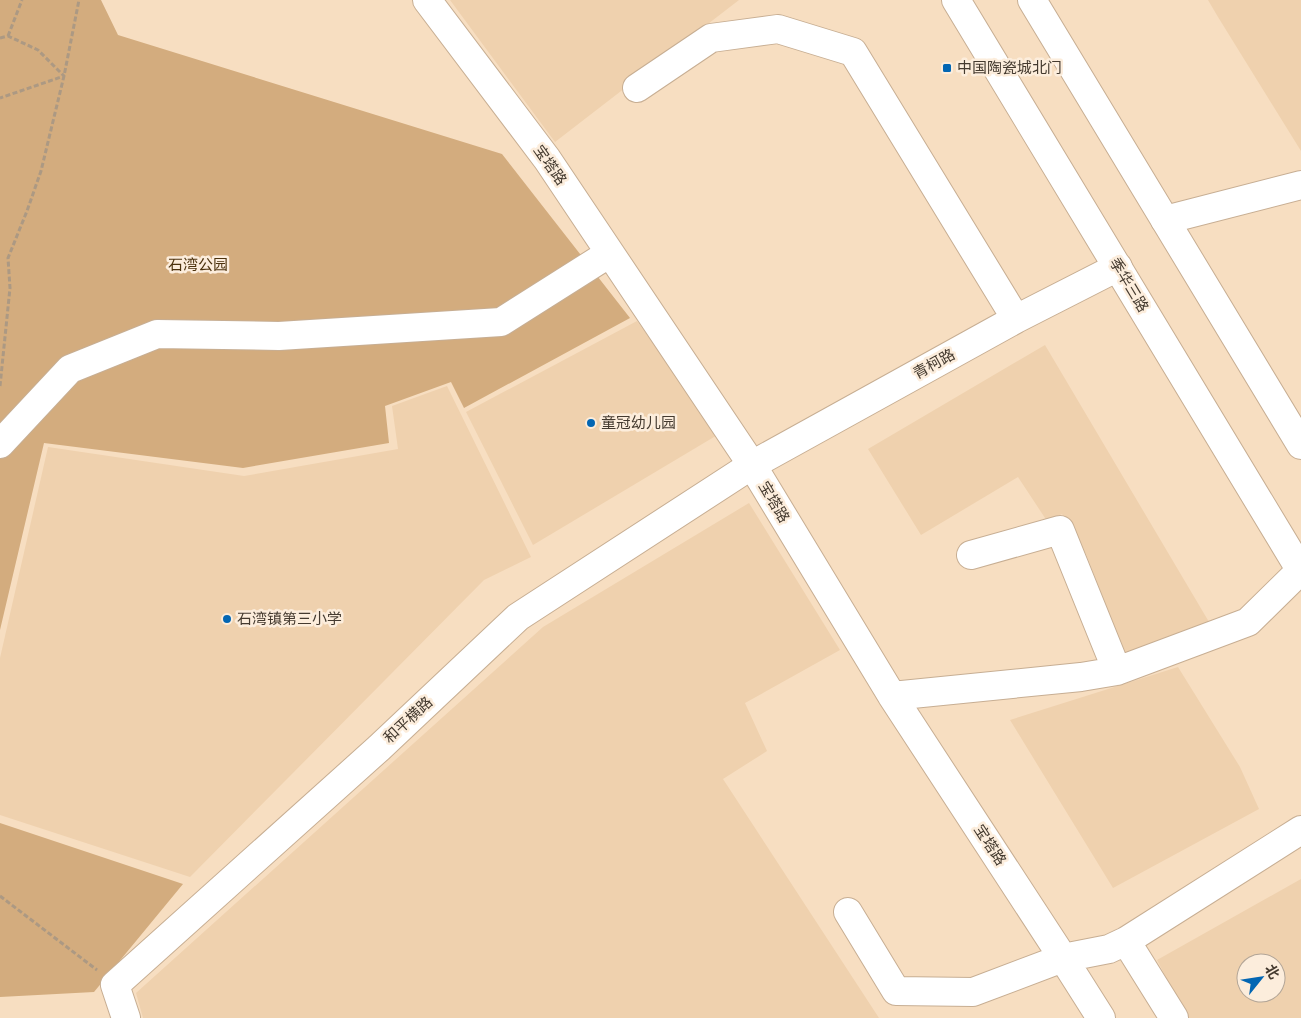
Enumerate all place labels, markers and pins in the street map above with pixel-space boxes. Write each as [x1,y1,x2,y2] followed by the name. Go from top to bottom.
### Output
[957,59,1062,76] place label: 中国陶瓷城北门
[941,62,953,74] marker: 中国陶瓷城北门
[601,414,676,431] place label: 童冠幼儿园
[585,417,597,429] marker: 童冠幼儿园
[237,610,342,627] place label: 石湾镇第三小学
[221,613,233,625] marker: 石湾镇第三小学

